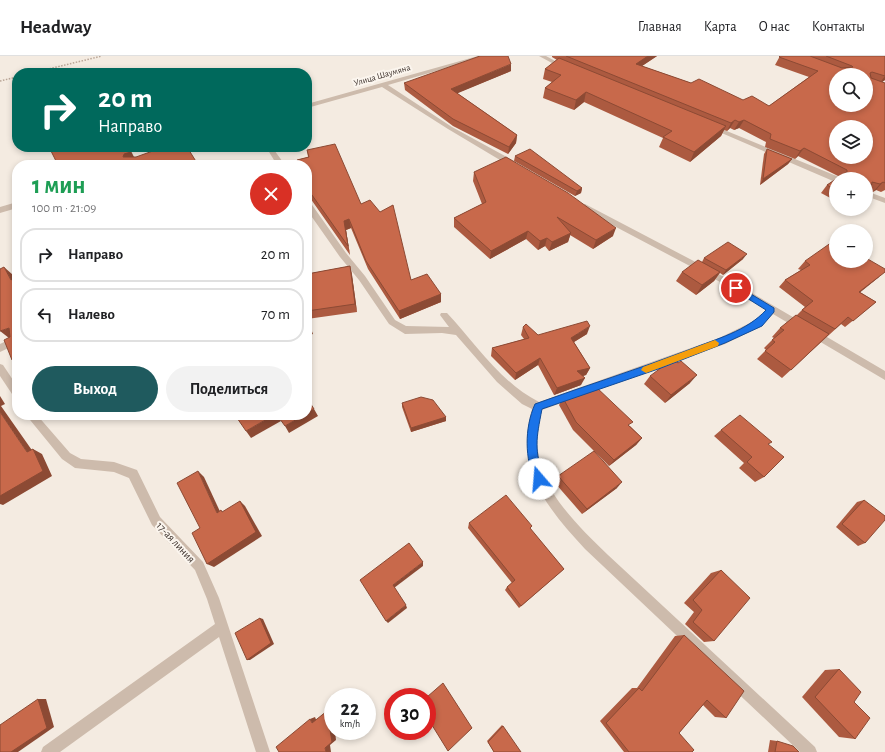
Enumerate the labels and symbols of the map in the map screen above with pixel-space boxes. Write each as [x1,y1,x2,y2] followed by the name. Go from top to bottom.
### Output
[353,63,411,88] street label: Улица Шаумяна
[719,271,753,305] pin
[518,458,560,500] position arrow
[154,520,197,565] street label: 17-ая линия
[384,688,436,740] speed limit sign: 30

